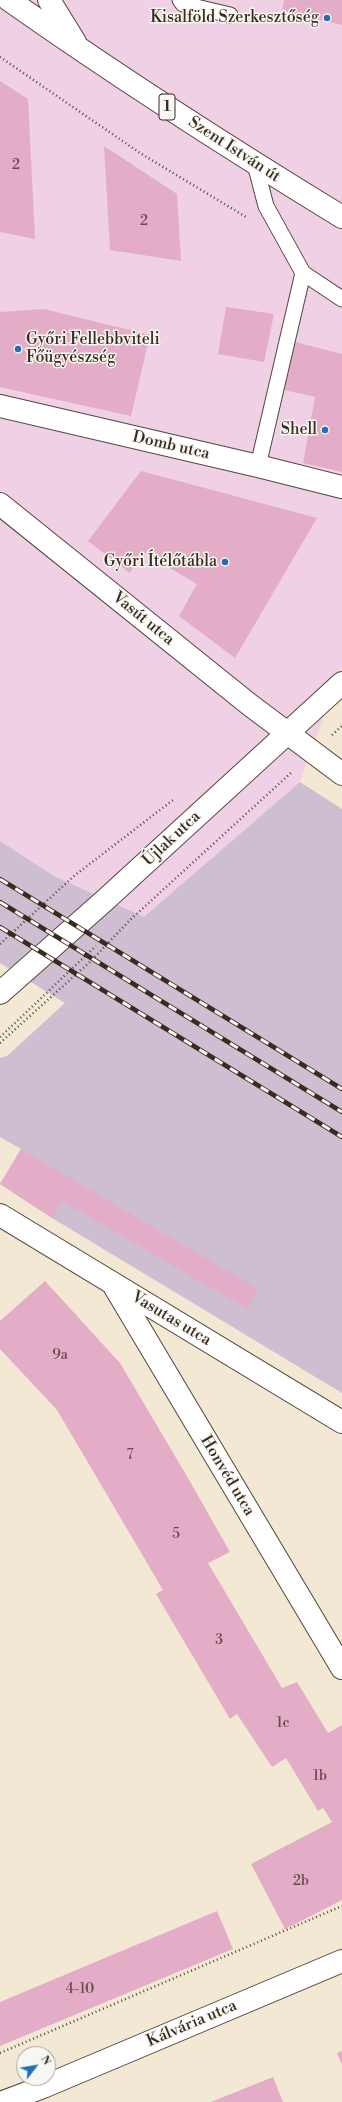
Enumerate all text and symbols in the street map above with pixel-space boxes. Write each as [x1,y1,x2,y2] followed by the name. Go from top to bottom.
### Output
[150,8,319,28] place label: Kisalföld Szerkesztőség
[322,13,332,23] marker: Kisalföld Szerkesztőség
[159,94,175,120] road number: 1
[184,113,284,187] street label: Szent István út
[12,158,20,174] house number: 2
[140,214,148,230] house number: 2
[26,330,160,368] place label: Győri Fellebbviteli Főügyészség
[13,344,23,354] marker: Győri Fellebbviteli Főügyészség
[281,420,317,440] place label: Shell
[320,425,330,435] marker: Shell
[131,428,211,464] street label: Domb utca
[104,552,217,572] place label: Győri Ítélőtábla
[220,557,230,567] marker: Győri Ítélőtábla
[108,588,178,650] street label: Vasút utca
[139,807,205,871] street label: Újlak utca
[128,1288,214,1350] street label: Vasutas utca
[52,1348,68,1364] house number: 9a
[196,1432,258,1520] street label: Honvéd utca
[126,1448,134,1464] house number: 7
[172,1527,180,1543] house number: 5
[215,1633,223,1649] house number: 3
[276,1716,290,1732] house number: 1c
[313,1769,327,1785] house number: 1b
[293,1874,309,1890] house number: 2b
[66,1982,94,1998] house number: 4-10
[144,1996,240,2052] street label: Kálvária utca
[16,2046,56,2086] north arrow
[37,2053,54,2068] text: N

